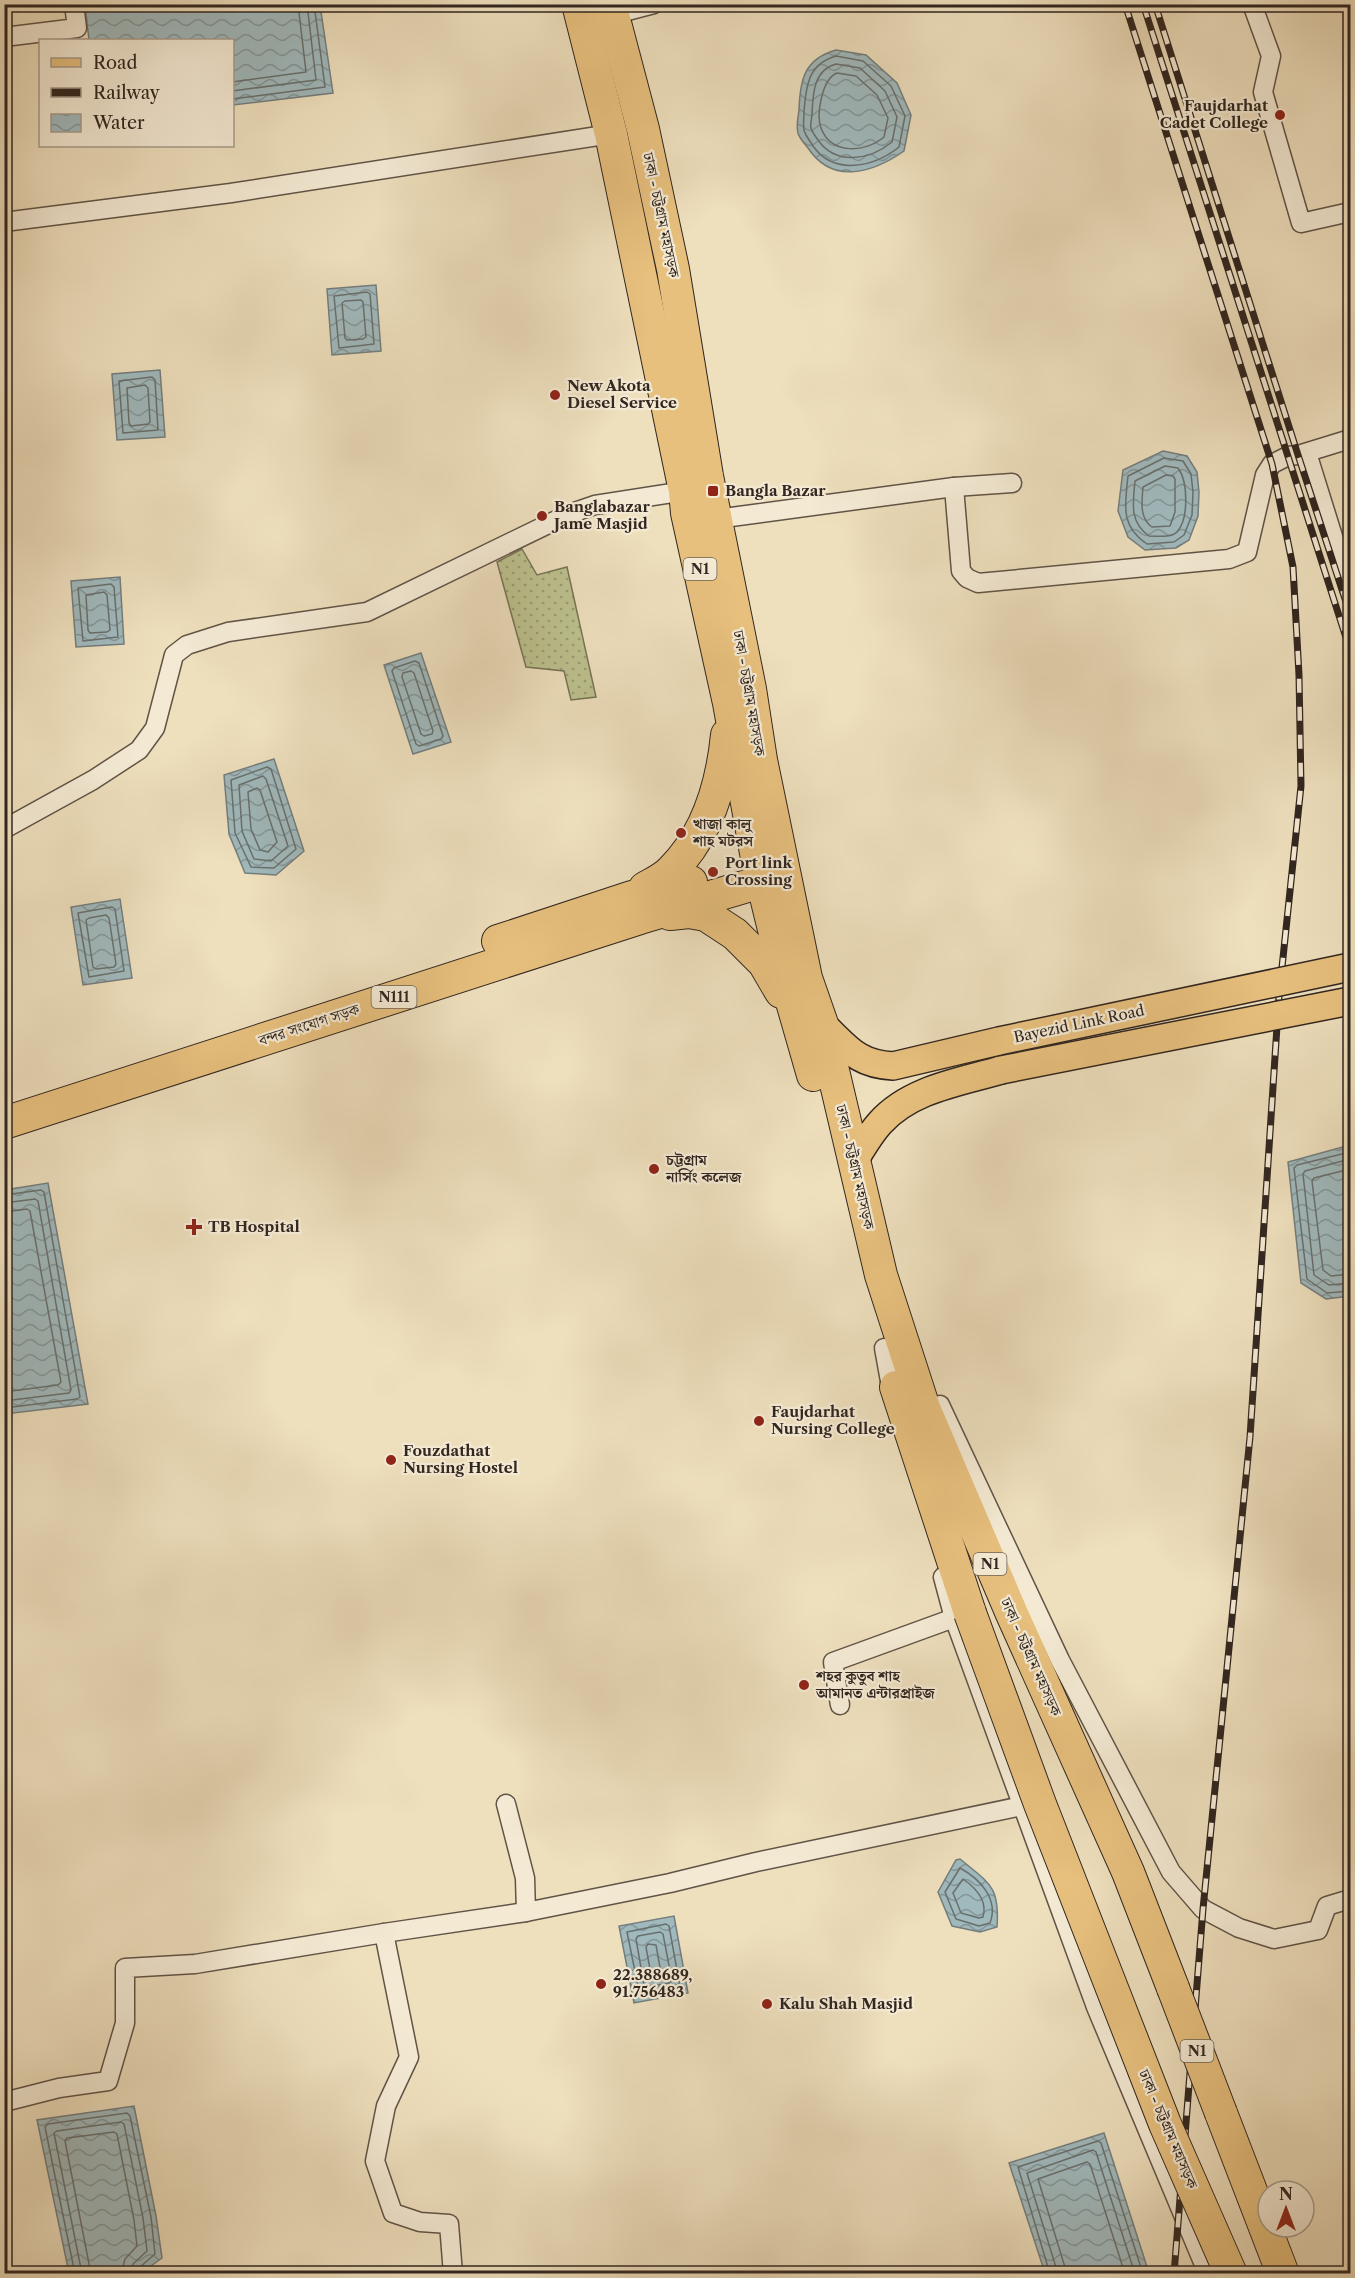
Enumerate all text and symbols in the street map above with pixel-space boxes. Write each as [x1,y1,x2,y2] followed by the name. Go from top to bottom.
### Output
[39,39,234,147] legend
[93,52,138,74] text: Road
[93,82,161,104] text: Railway
[1160,96,1268,132] place label: Faujdarhat Cadet College
[1273,108,1287,122] marker: Faujdarhat Cadet College
[92,112,145,134] text: Water
[639,150,684,280] street label: ঢাকা - চট্টগ্রাম মহাসড়ক
[567,376,677,412] place label: New Akota Diesel Service
[548,388,562,402] marker: New Akota Diesel Service
[725,481,826,500] place label: Bangla Bazar
[706,484,720,498] marker: Bangla Bazar
[551,497,650,533] place label: Banglabazar Jame Masjid
[535,509,549,523] marker: Banglabazar Jame Masjid
[684,558,716,580] road number: N1
[729,628,770,758] street label: ঢাকা - চট্টগ্রাম মহাসড়ক
[692,814,754,850] place label: খাজা কালু শাহ মটরস
[674,826,688,840] marker: খাজা কালু শাহ মটরস
[725,853,794,889] place label: Port link Crossing
[706,865,720,879] marker: Port link Crossing
[372,986,416,1008] road number: N111
[255,999,362,1050] street label: বন্দর সংযোগ সড়ক
[1012,1000,1146,1047] street label: Bayezid Link Road
[832,1102,879,1232] street label: ঢাকা - চট্টগ্রাম মহাসড়ক
[665,1150,742,1186] place label: চট্টগ্রাম নার্সিং কলেজ
[647,1162,661,1176] marker: চট্টগ্রাম নার্সিং কলেজ
[208,1217,300,1236] place label: TB Hospital
[185,1218,203,1236] marker: TB Hospital
[771,1402,895,1438] place label: Faujdarhat Nursing College
[752,1414,766,1428] marker: Faujdarhat Nursing College
[403,1441,518,1477] place label: Fouzdathat Nursing Hostel
[384,1453,398,1467] marker: Fouzdathat Nursing Hostel
[974,1553,1006,1575] road number: N1
[996,1594,1066,1719] street label: ঢাকা - চট্টগ্রাম মহাসড়ক
[815,1666,935,1702] place label: শহর কুতুব শাহ আমানত এন্টারপ্রাইজ
[797,1678,811,1692] marker: শহর কুতুব শাহ আমানত এন্টারপ্রাইজ
[613,1965,692,2001] place label: 22.388689, 91.756483
[594,1977,608,1991] marker: 22.388689, 91.756483
[779,1994,913,2013] place label: Kalu Shah Masjid
[760,1997,774,2011] marker: Kalu Shah Masjid
[1180,2040,1214,2062] road number: N1
[1134,2066,1202,2192] street label: ঢাকা - চট্টগ্রাম মহাসড়ক
[1256,2179,1316,2239] north arrow
[1279,2184,1293,2204] text: N

